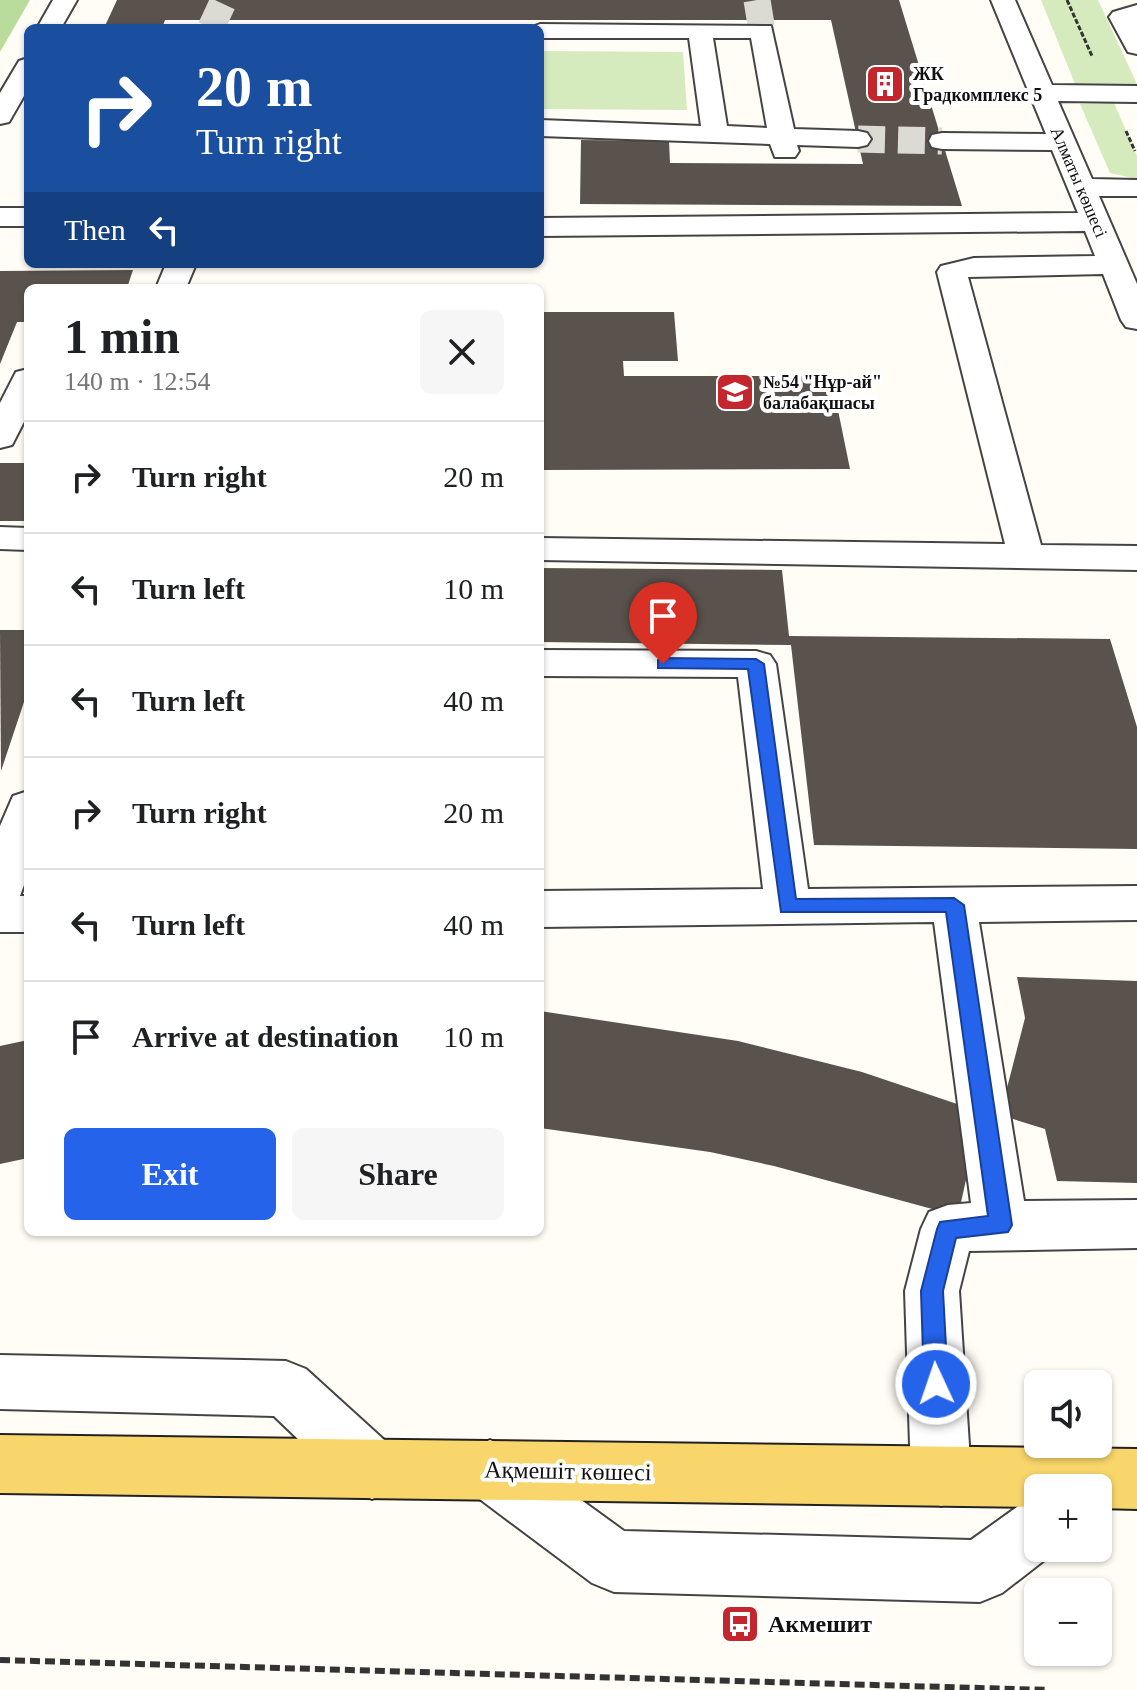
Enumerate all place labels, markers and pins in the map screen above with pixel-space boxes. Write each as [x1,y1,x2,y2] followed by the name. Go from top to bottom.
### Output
[864,63,906,105] building icon: ЖК Градкомплекс 5
[913,64,1042,105] place label: ЖК Градкомплекс 5
[714,371,756,413] school or university icon: №54 "Нұр-ай" балабақшасы
[763,372,882,413] place label: №54 "Нұр-ай" балабақшасы
[629,582,697,664] pin
[719,1603,761,1645] bus stop icon: Акмешит
[768,1611,872,1637] place label: Акмешит

